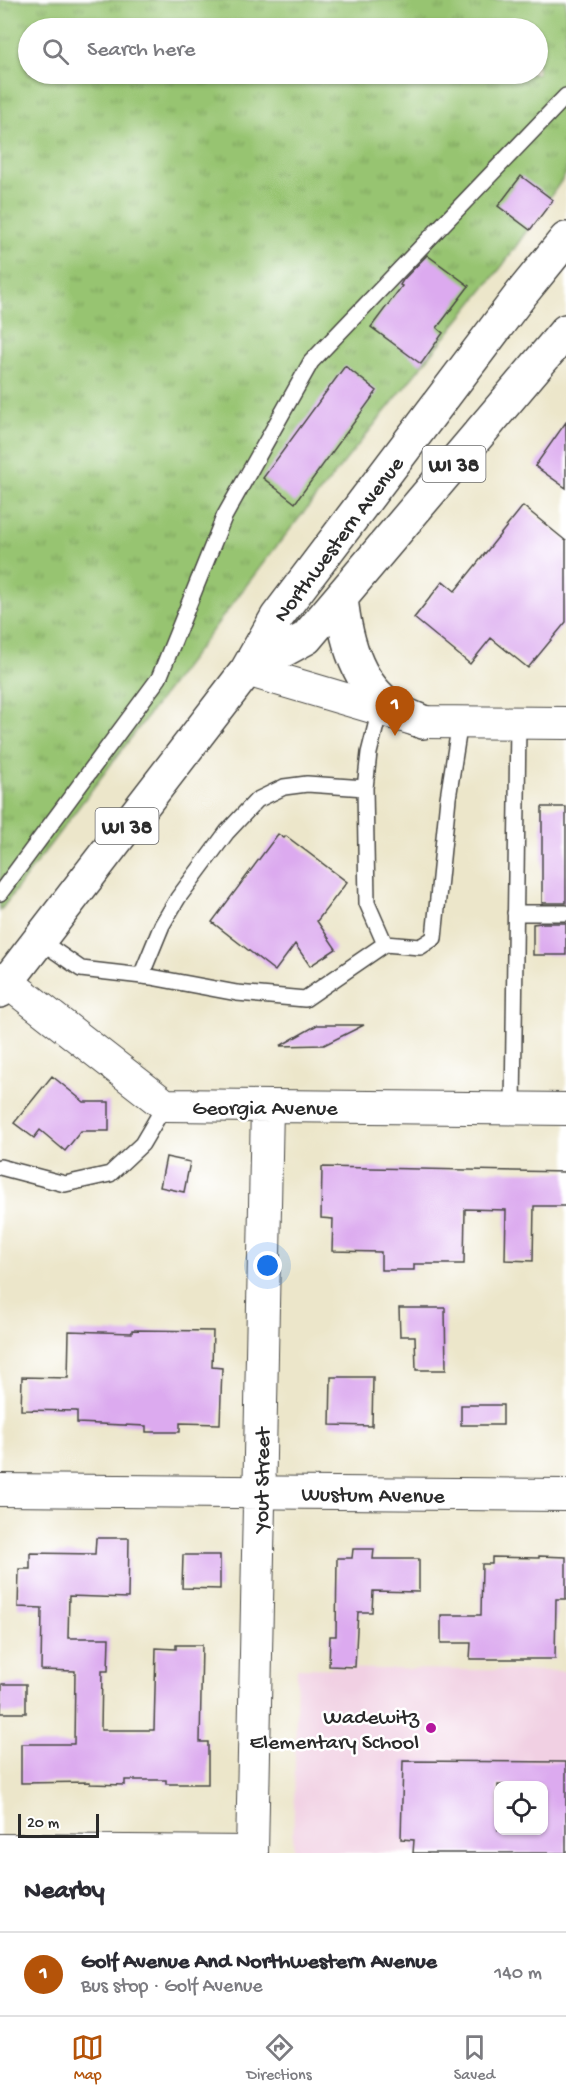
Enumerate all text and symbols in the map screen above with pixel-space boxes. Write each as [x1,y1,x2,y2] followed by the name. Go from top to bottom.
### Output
[18,18,548,84] search box
[39,35,72,68] icon: search
[87,38,195,64] text: Search here
[422,446,486,482] road number: WI 38
[269,452,411,628] street label: Northwestern Avenue
[376,686,414,736] pin: 1
[96,808,158,844] road number: WI 38
[192,1097,338,1123] street label: Georgia Avenue
[253,1251,282,1280] your location
[250,1425,278,1535] street label: Yout Street
[301,1483,445,1511] street label: Wustum Avenue
[249,1706,420,1757] place label: Wadewitz Elementary School
[424,1721,438,1735] marker: Wadewitz Elementary School
[494,1781,548,1835] map controls
[494,1781,548,1835] button: locate
[18,1811,99,1838] scale bar
[27,1815,59,1834] text: 20 m
[24,1877,105,1908] text: Nearby
[81,1950,437,1976] text: Golf Avenue And Northwestern Avenue
[39,1963,48,1986] text: 1
[494,1963,542,1986] text: 140 m
[81,1976,263,1999] text: Bus stop · Golf Avenue
[71,2031,104,2086] tab: Map
[246,2031,312,2086] tab: Directions
[454,2031,495,2086] tab: Saved

